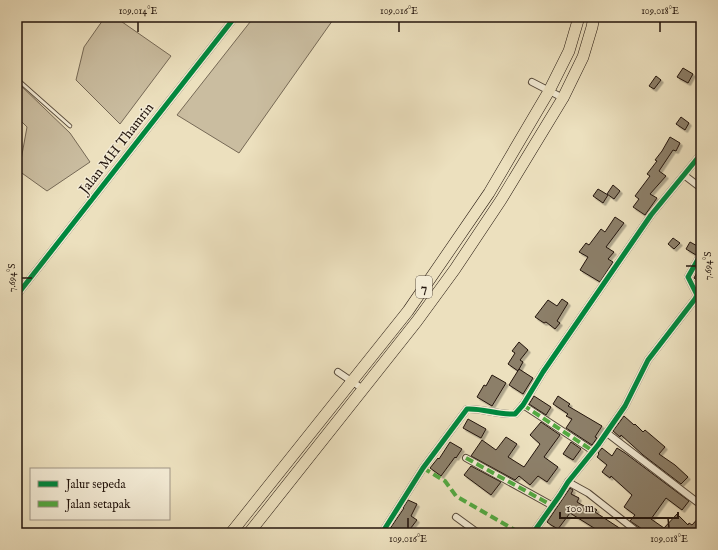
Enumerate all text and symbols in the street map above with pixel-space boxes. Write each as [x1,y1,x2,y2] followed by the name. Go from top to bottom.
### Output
[119,5,157,18] text: 109.014°E
[380,5,418,18] text: 109.016°E
[641,5,679,18] text: 109.018°E
[74,99,158,199] street label: Jalan MH Thamrin
[702,252,715,280] text: 7.694°S
[6,264,19,292] text: 7.694°S
[416,276,432,298] road number: 7
[30,468,170,520] legend
[64,477,126,493] text: Jalur sepeda
[560,494,678,520] scale bar
[64,497,131,513] text: Jalan setapak
[566,501,594,516] text: 100 m
[389,533,427,546] text: 109.016°E
[650,533,688,546] text: 109.018°E

